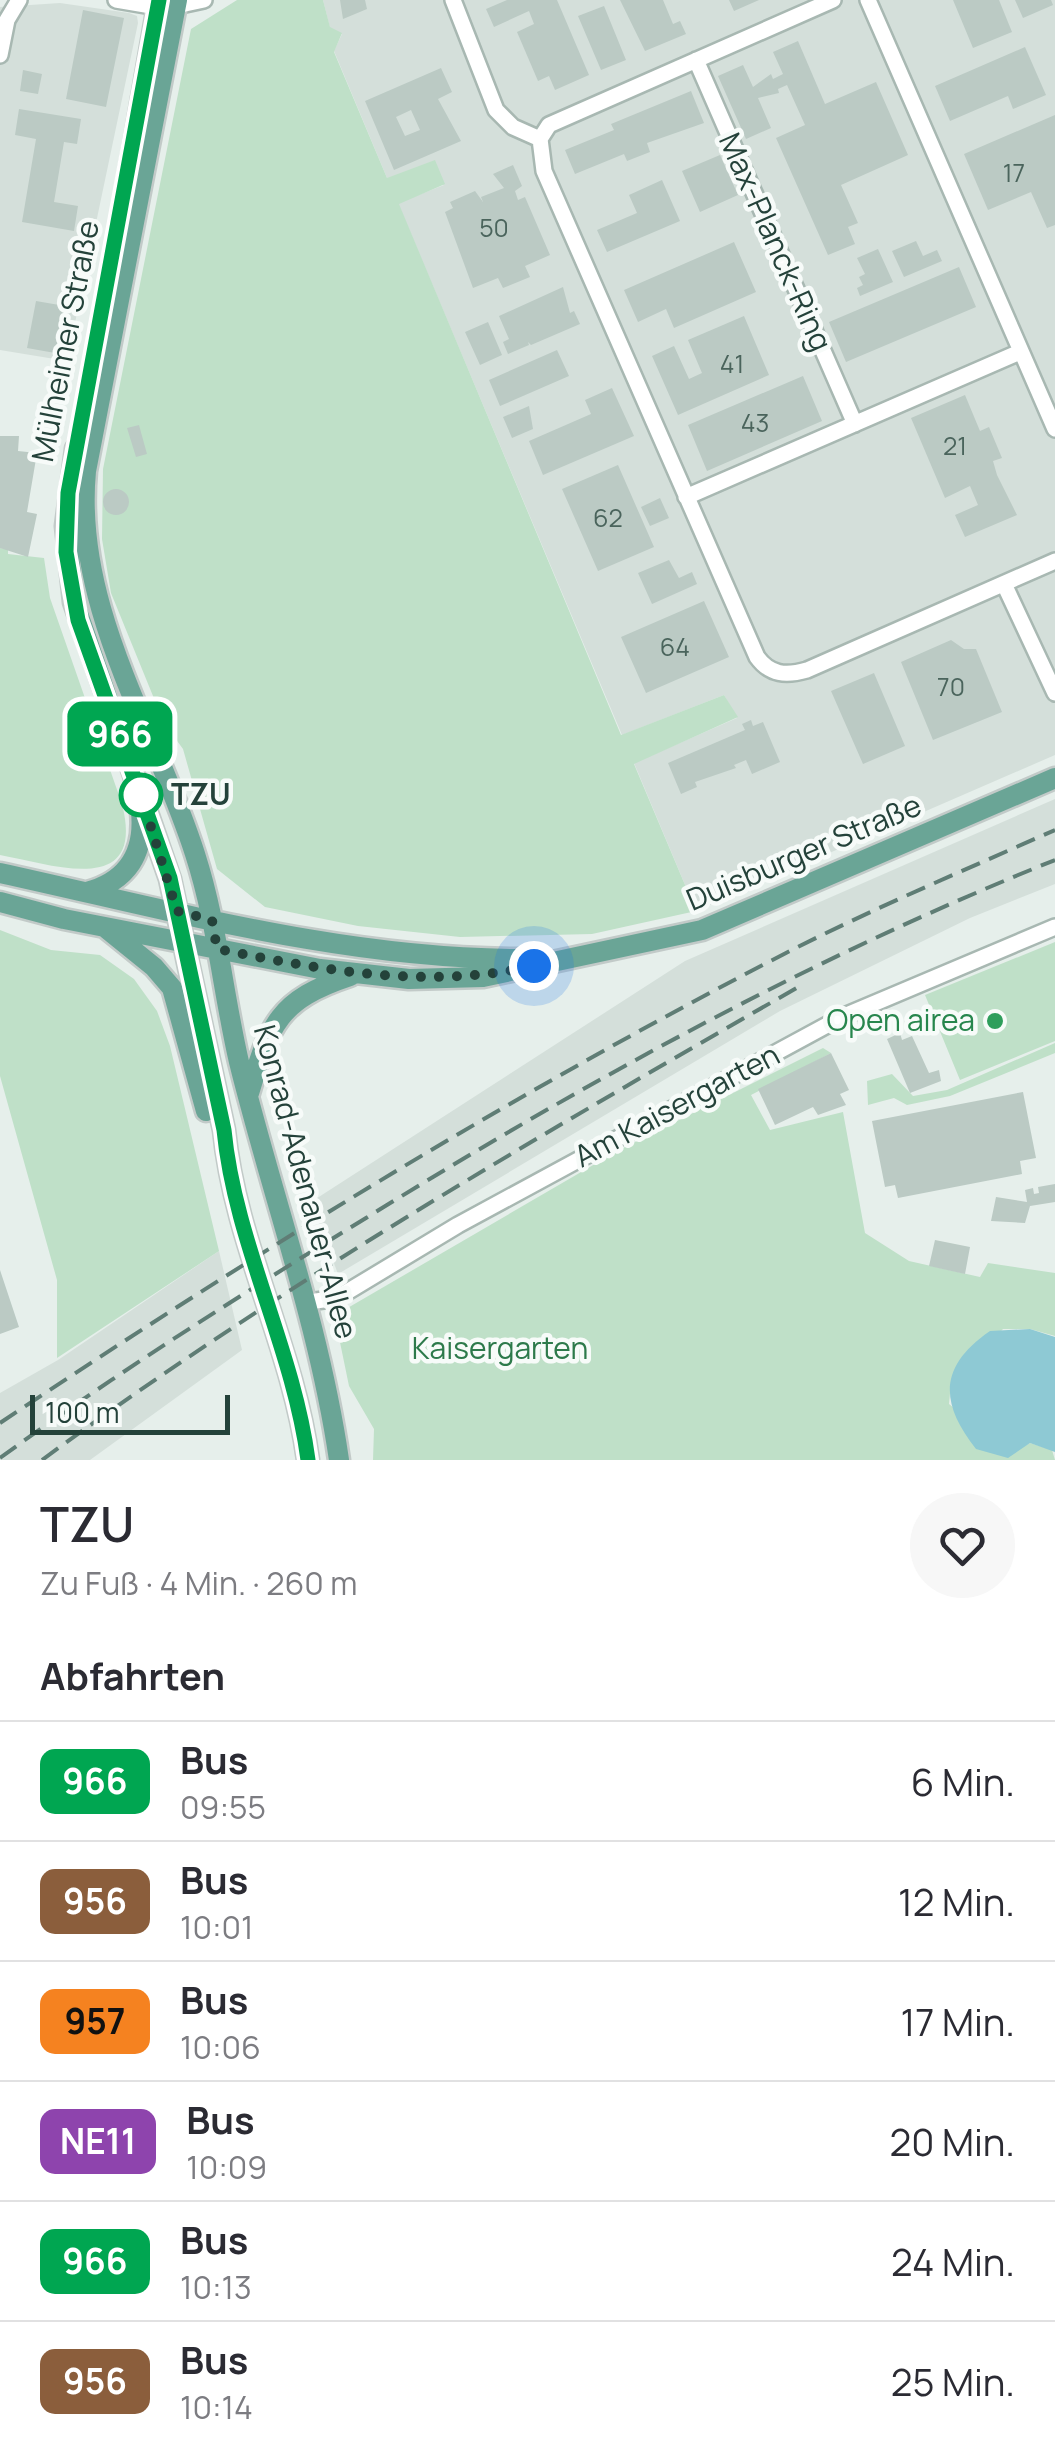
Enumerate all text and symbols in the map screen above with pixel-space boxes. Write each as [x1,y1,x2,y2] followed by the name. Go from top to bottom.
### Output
[710,126,843,357] street label: Max-Planck-Ring
[1003,155,1025,190] house number: 17
[479,210,509,245] house number: 50
[21,217,108,465] street label: Mülheimer Straße
[720,346,744,381] house number: 41
[741,405,769,440] house number: 43
[943,428,967,463] house number: 21
[593,500,623,535] house number: 62
[660,629,690,664] house number: 64
[937,669,965,704] house number: 70
[62,702,178,766] line badge: 966
[87,710,153,758] text: 966
[171,773,231,814] place label: TZU
[120,774,162,816] marker: TZU
[680,784,927,920] street label: Duisburger Straße
[509,941,559,991] your location
[827,999,975,1040] place label: Open airea
[984,1010,1006,1032] marker: Open airea
[245,1020,368,1343] street label: Konrad-Adenauer-Allee
[566,1033,786,1176] street label: Am Kaisergarten
[412,1327,588,1368] park label: Kaisergarten
[30,1390,230,1434] scale bar
[45,1393,119,1431] text: 100 m
[40,1491,134,1556] text: TZU
[910,1493,1015,1598] button: heart
[40,1561,357,1605] text: Zu Fuß · 4 Min. · 260 m
[40,1649,225,1701] text: Abfahrten
[180,1733,248,1785] text: Bus
[911,1755,1015,1807] text: 6 Min.
[62,1757,128,1805] text: 966
[180,1785,266,1829] text: 09:55
[180,1853,248,1905] text: Bus
[898,1875,1015,1927] text: 12 Min.
[63,1877,127,1925] text: 956
[180,1905,254,1949] text: 10:01
[180,1973,248,2025] text: Bus
[900,1995,1015,2047] text: 17 Min.
[65,1997,125,2045] text: 957
[180,2025,261,2069] text: 10:06
[186,2093,255,2145] text: Bus
[890,2115,1015,2167] text: 20 Min.
[60,2117,136,2165] text: NE11
[186,2145,267,2189] text: 10:09
[180,2213,248,2265] text: Bus
[891,2235,1015,2287] text: 24 Min.
[62,2237,128,2285] text: 966
[180,2265,252,2309] text: 10:13
[180,2333,248,2385] text: Bus
[891,2355,1015,2407] text: 25 Min.
[63,2357,127,2405] text: 956
[180,2385,253,2429] text: 10:14

